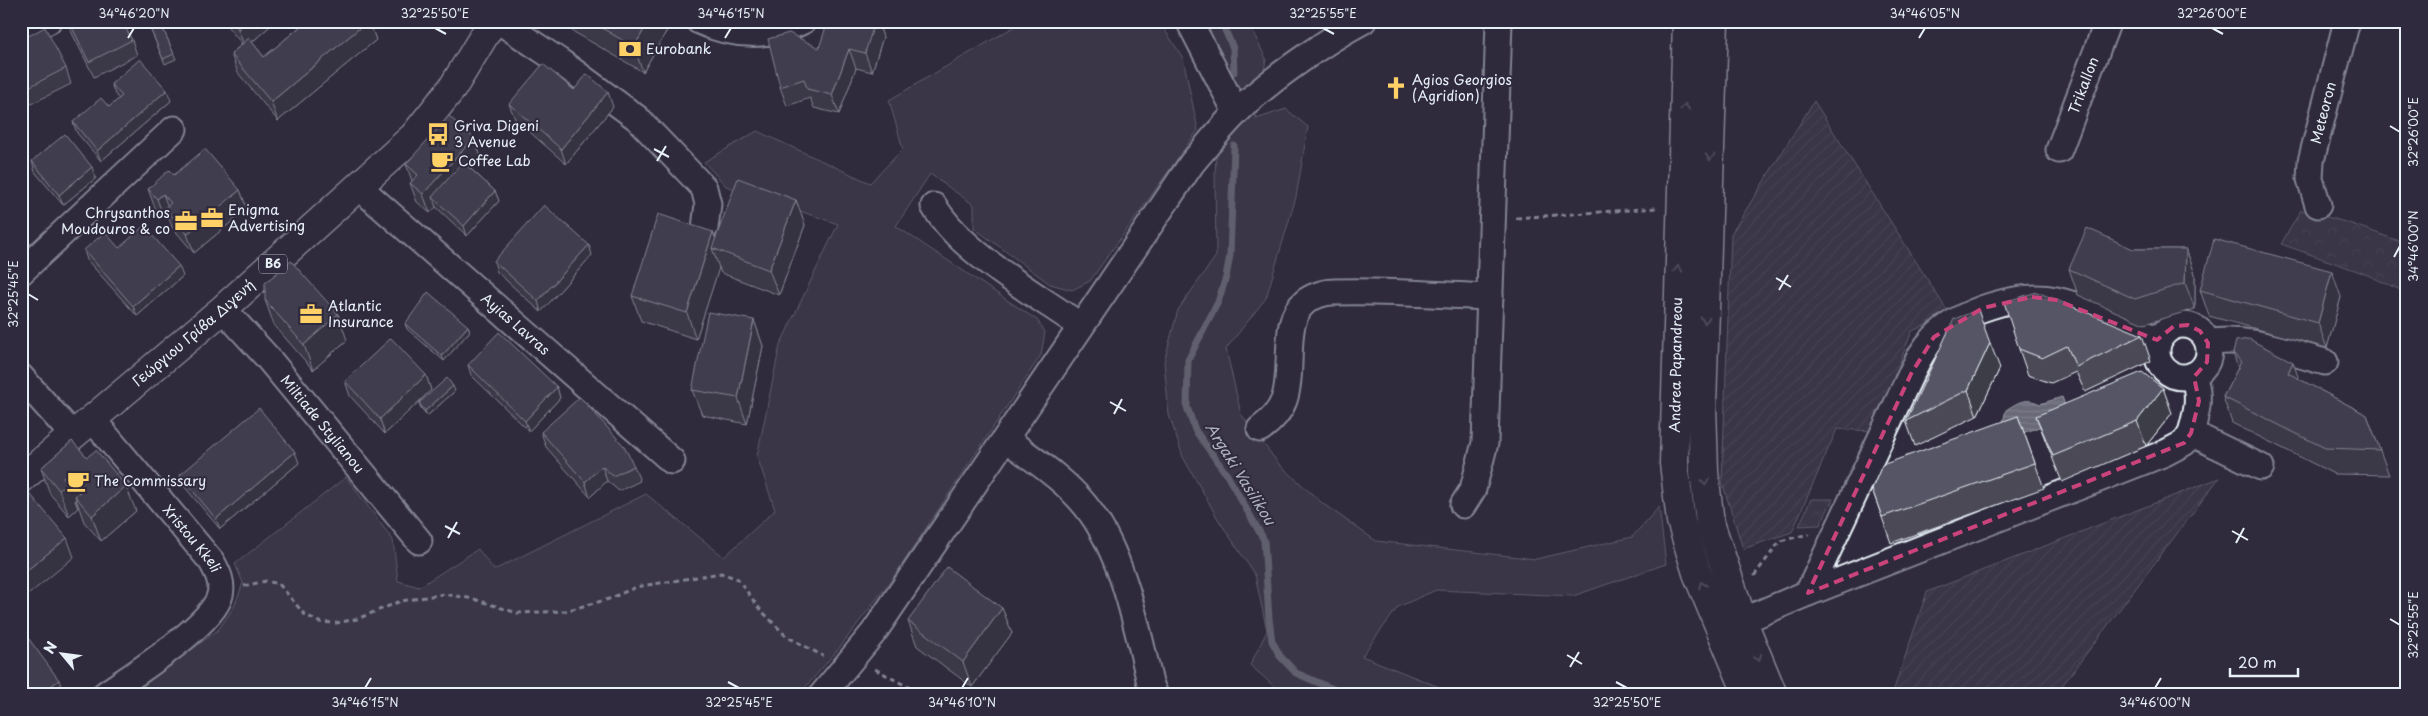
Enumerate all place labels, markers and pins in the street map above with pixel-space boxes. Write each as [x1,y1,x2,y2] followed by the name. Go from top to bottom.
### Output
[617,36,643,62] bank icon: Eurobank
[646,38,712,59] place label: Eurobank
[1412,69,1512,106] place label: Agios Georgios (Agridion)
[1383,75,1409,101] church icon: Agios Georgios (Agridion)
[454,115,539,152] place label: Griva Digeni 3 Avenue
[425,121,451,147] bus stop icon: Griva Digeni 3 Avenue
[429,148,455,174] cafe icon: Coffee Lab
[458,150,531,171] place label: Coffee Lab
[228,199,305,236] place label: Enigma Advertising
[61,202,170,239] place label: Chrysanthos Moudouros & co
[199,205,225,231] office icon: Enigma Advertising
[173,208,199,234] office icon: Chrysanthos Moudouros & co
[328,295,394,332] place label: Atlantic Insurance
[298,301,324,327] office icon: Atlantic Insurance
[65,468,91,494] cafe icon: The Commissary
[94,470,206,491] place label: The Commissary

